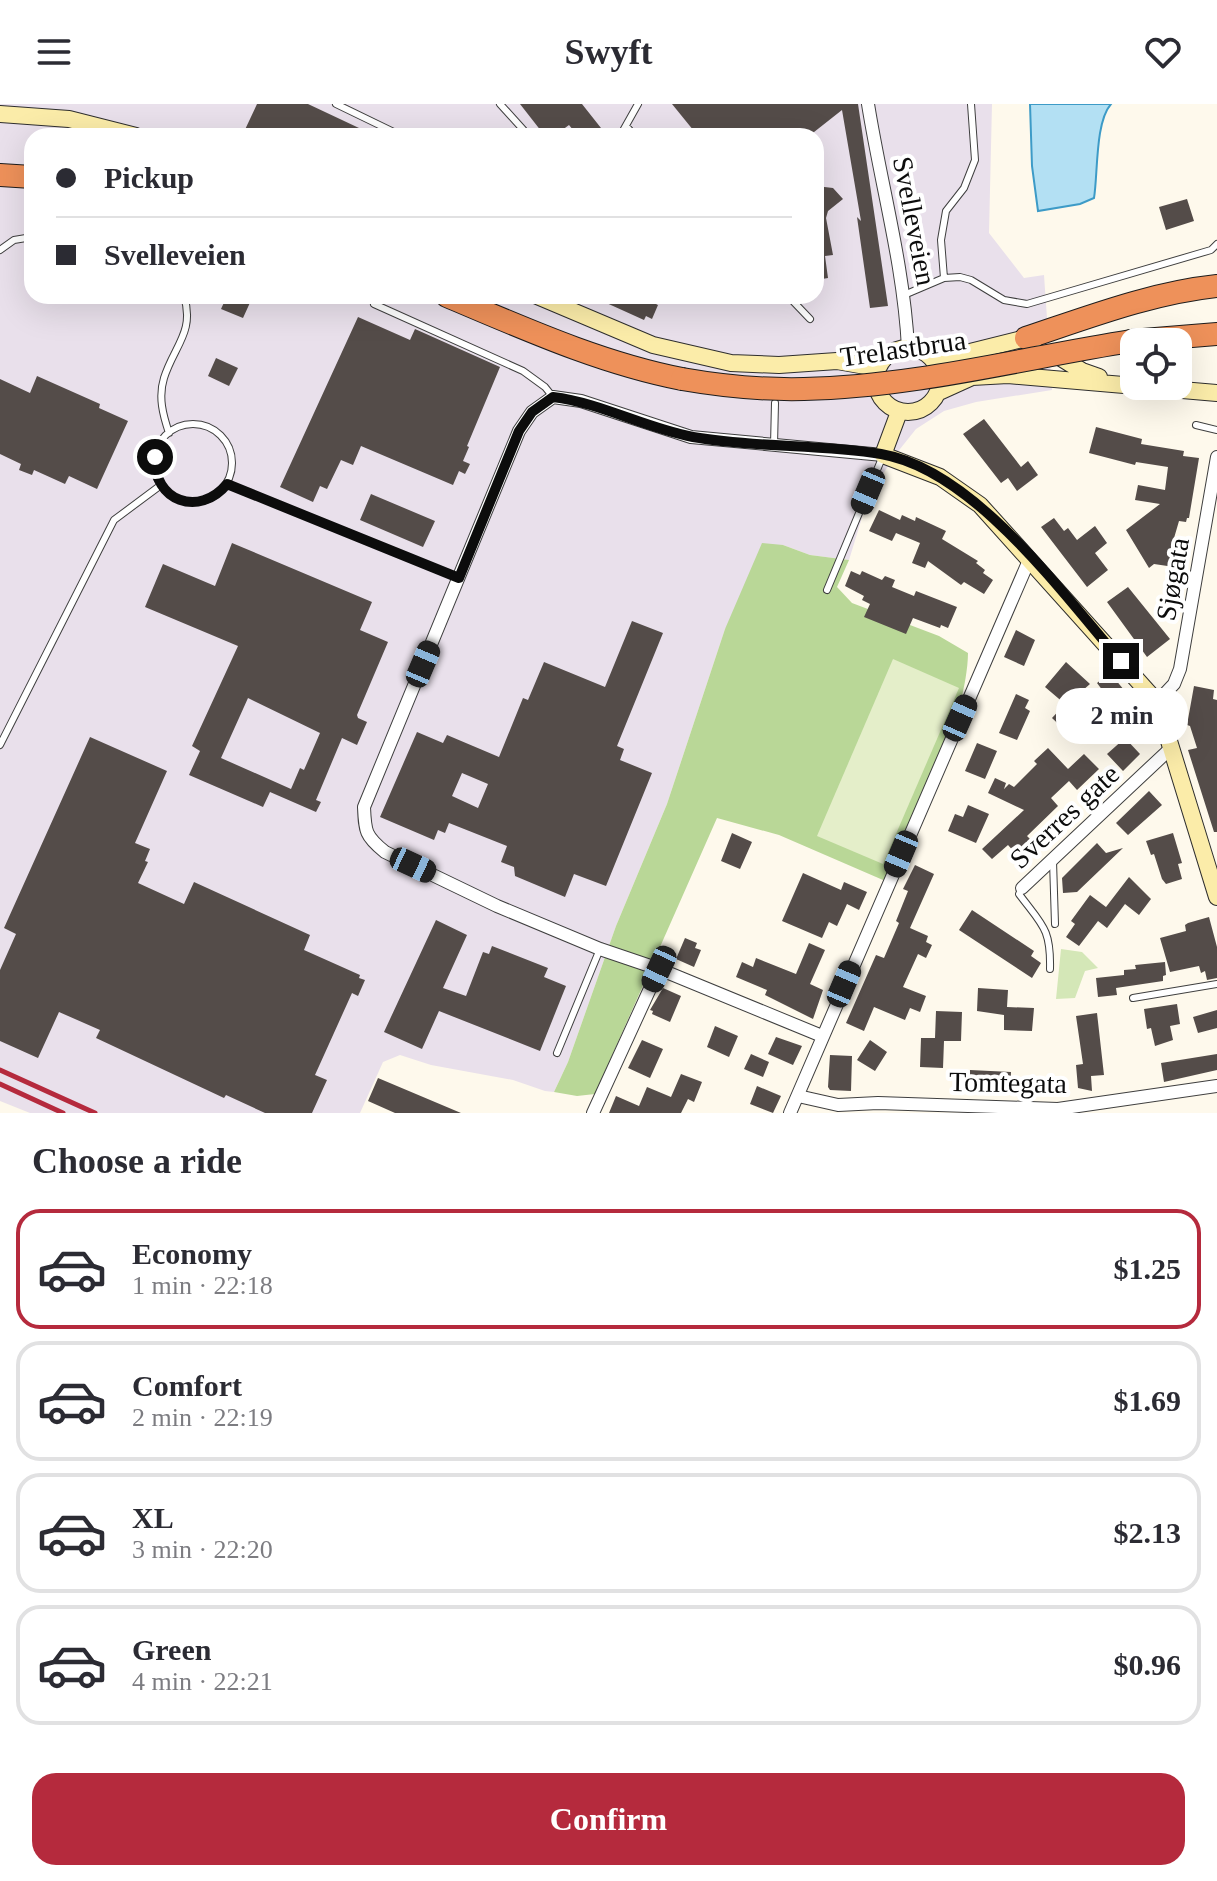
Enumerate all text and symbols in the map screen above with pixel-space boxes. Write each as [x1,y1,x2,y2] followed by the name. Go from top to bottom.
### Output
[32,30,76,74] icon: menu
[1141,30,1185,74] icon: heart
[565,32,653,72] text: Swyft
[887,154,942,288] street label: Svelleveien
[104,161,194,194] text: Pickup
[104,238,246,271] text: Svelleveien
[838,324,968,373] street label: Trelastbrua
[1120,328,1192,400] map controls
[1120,328,1192,400] button: locate
[137,439,173,475] route start
[848,464,888,518] car
[1150,534,1195,623] street label: Sjøgata
[403,637,443,691] car
[1103,643,1139,679] route end
[1055,689,1187,745] callout: 2 min
[939,691,981,745] car
[1091,701,1153,730] text: 2 min
[1003,758,1125,875] street label: Sverres gate
[881,827,921,881] car
[386,844,440,886] car
[638,942,680,996] car
[824,957,864,1011] car
[949,1066,1068,1099] street label: Tomtegata
[32,1141,242,1181] text: Choose a ride
[36,1233,108,1305] icon: car
[132,1237,252,1270] text: Economy
[1114,1252,1181,1285] text: $1.25
[132,1271,273,1300] text: 1 min · 22:18
[36,1365,108,1437] icon: car
[132,1369,242,1402] text: Comfort
[1114,1384,1181,1417] text: $1.69
[132,1403,273,1432] text: 2 min · 22:19
[36,1497,108,1569] icon: car
[132,1501,174,1534] text: XL
[1114,1516,1181,1549] text: $2.13
[132,1535,273,1564] text: 3 min · 22:20
[36,1629,108,1701] icon: car
[132,1633,211,1666] text: Green
[1114,1648,1181,1681] text: $0.96
[132,1667,273,1696] text: 4 min · 22:21
[32,1773,1185,1865] button: Confirm

